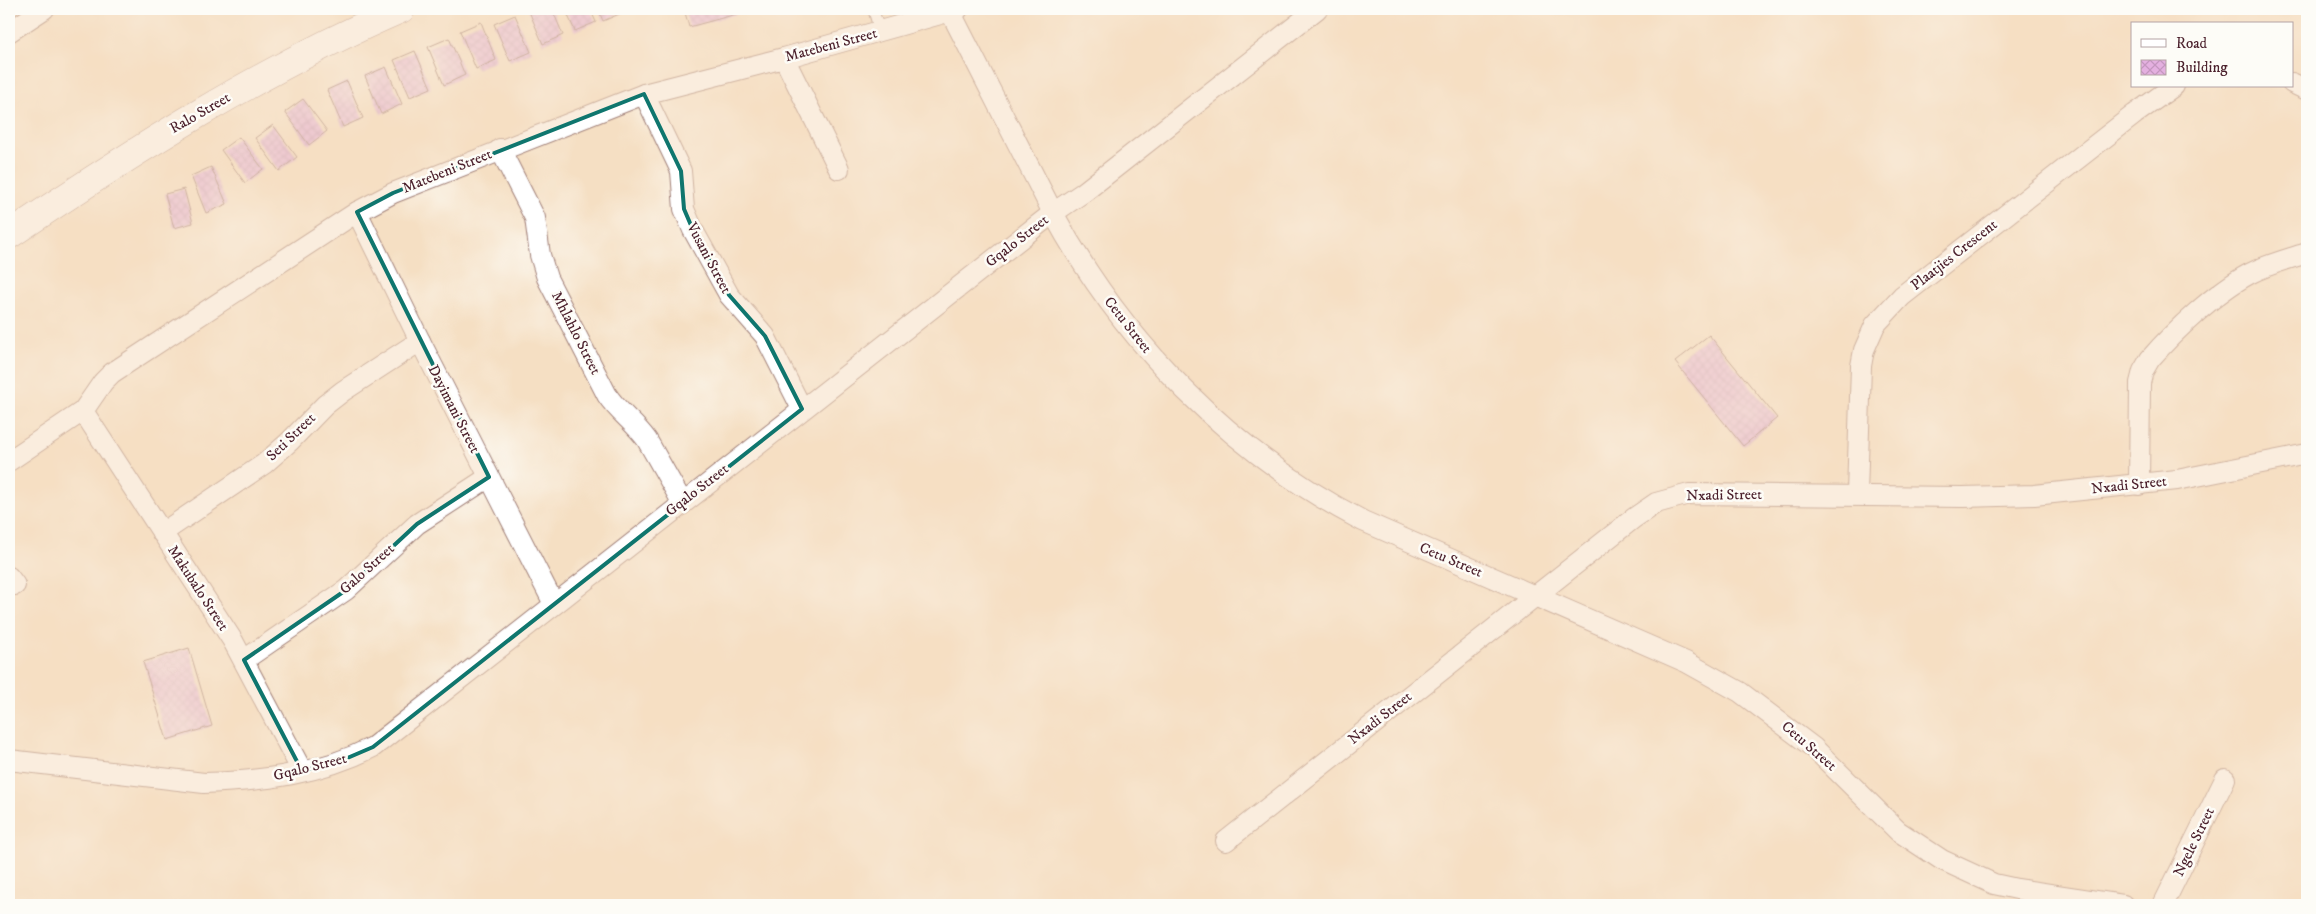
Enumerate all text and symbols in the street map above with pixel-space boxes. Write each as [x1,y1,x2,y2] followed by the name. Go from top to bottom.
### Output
[2131,22,2294,88] legend
[783,24,879,66] street label: Matebeni Street
[2176,34,2208,53] text: Road
[2176,58,2228,77] text: Building
[166,88,234,138] street label: Ralo Street
[400,144,495,198] street label: Matebeni Street
[982,210,1052,271] street label: Gqalo Street
[1907,215,2001,295] street label: Plaatjies Crescent
[682,218,736,297] street label: Vusani Street
[547,288,605,378] street label: Mhlahlo Street
[1100,293,1156,357] street label: Cetu Street
[424,362,484,456] street label: Dayimani Street
[262,409,320,465] street label: Seti Street
[662,459,732,520] street label: Gqalo Street
[2090,472,2168,498] street label: Nxadi Street
[1686,485,1762,505] street label: Nxadi Street
[1416,538,1486,582] street label: Cetu Street
[336,539,399,599] street label: Galo Street
[163,542,233,635] street label: Makubalo Street
[1344,687,1416,749] street label: Nxadi Street
[1778,717,1841,775] street label: Cetu Street
[271,749,349,785] street label: Gqalo Street
[2169,804,2219,880] street label: Ngele Street

